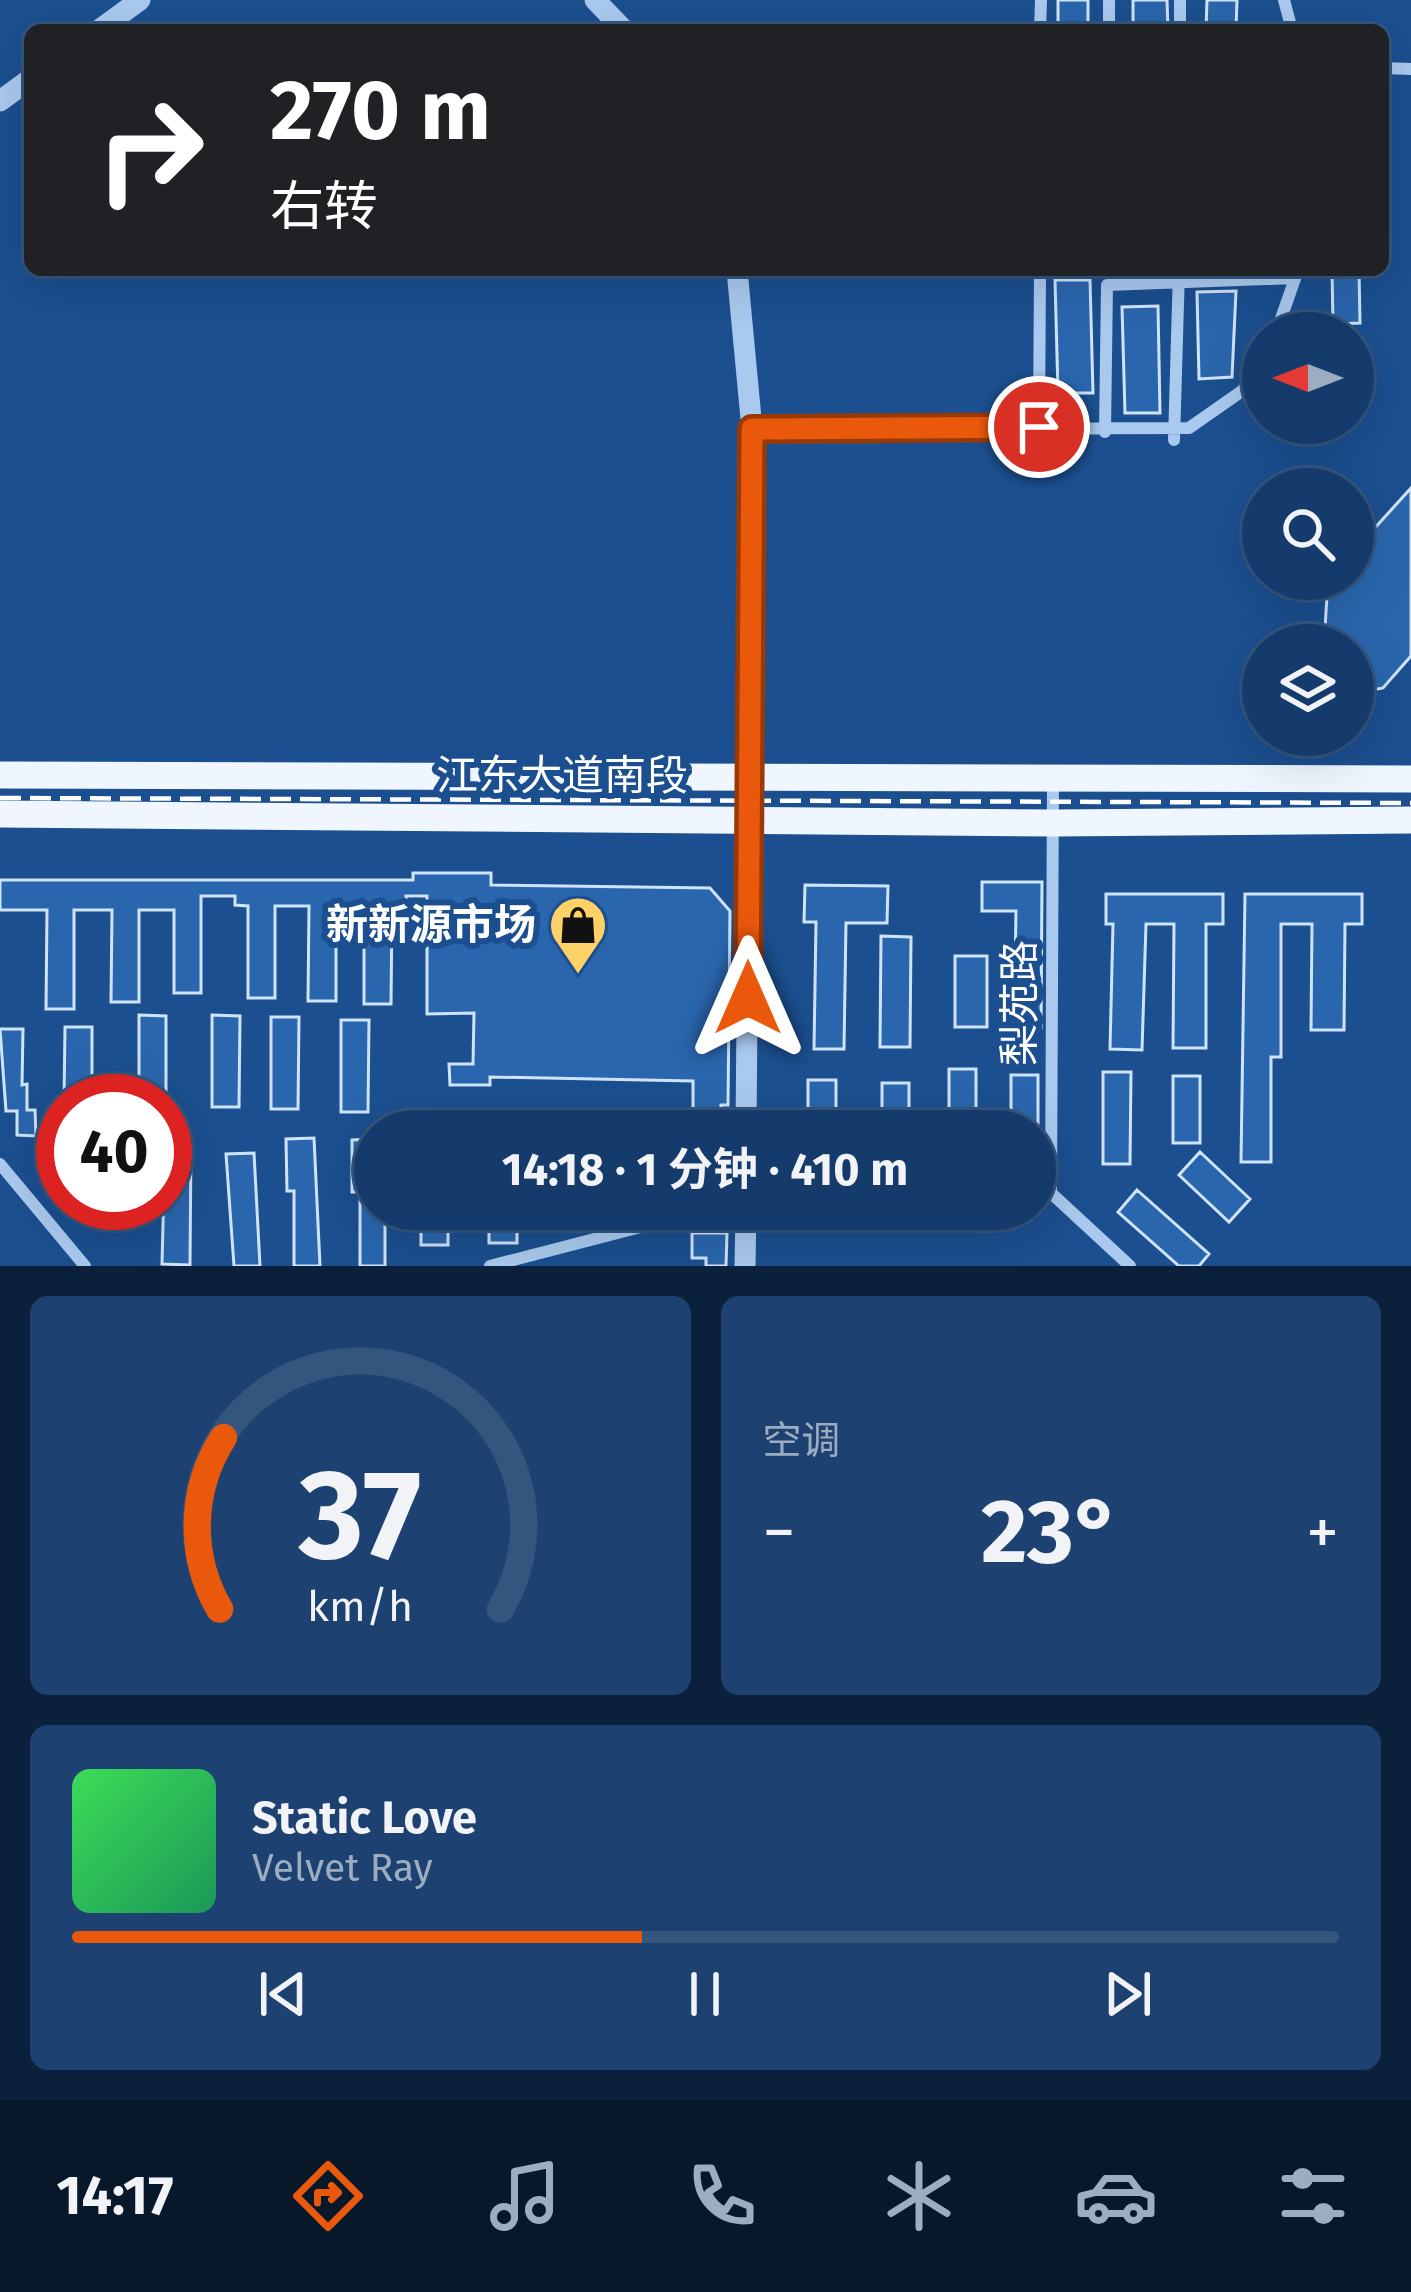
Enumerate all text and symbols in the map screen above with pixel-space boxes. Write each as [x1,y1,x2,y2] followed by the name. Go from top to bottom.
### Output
[270,60,491,161] text: 270 m
[72,72,228,228] icon: right
[270,175,378,239] text: 右转
[1242,312,1374,444] north arrow
[1242,312,1374,756] map controls
[988,376,1090,478] pin
[1006,394,1072,460] icon: arrive
[1242,468,1374,600] button: search
[1242,624,1374,756] button: layers
[436,751,688,801] street label: 江东大道南段
[547,894,609,976] shop icon: 新新源市场
[326,900,536,950] place label: 新新源市场
[685,935,811,1061] position arrow
[995,940,1045,1066] street label: 梨苑路
[36,1074,192,1230] speed limit sign: 40
[502,1143,908,1197] text: 14:18 · 1 分钟 · 410 m
[763,1418,841,1464] text: 空调
[298,1441,422,1591] text: 37
[981,1478,1121,1586] text: 23°
[763,1493,796,1572] text: −
[1306,1493,1339,1572] text: +
[307,1580,413,1631] text: km/h
[252,1791,477,1845] text: Static Love
[252,1845,433,1891] text: Velvet Ray
[250,1961,316,2027] icon: previous
[672,1961,738,2027] icon: pause
[1095,1961,1161,2027] icon: next
[286,2154,370,2238] icon: directions
[483,2154,567,2238] icon: music
[680,2154,764,2238] icon: phone
[877,2154,961,2238] icon: climate
[1074,2154,1158,2238] icon: car
[1271,2154,1355,2238] icon: filters
[56,2164,173,2228] text: 14:17

